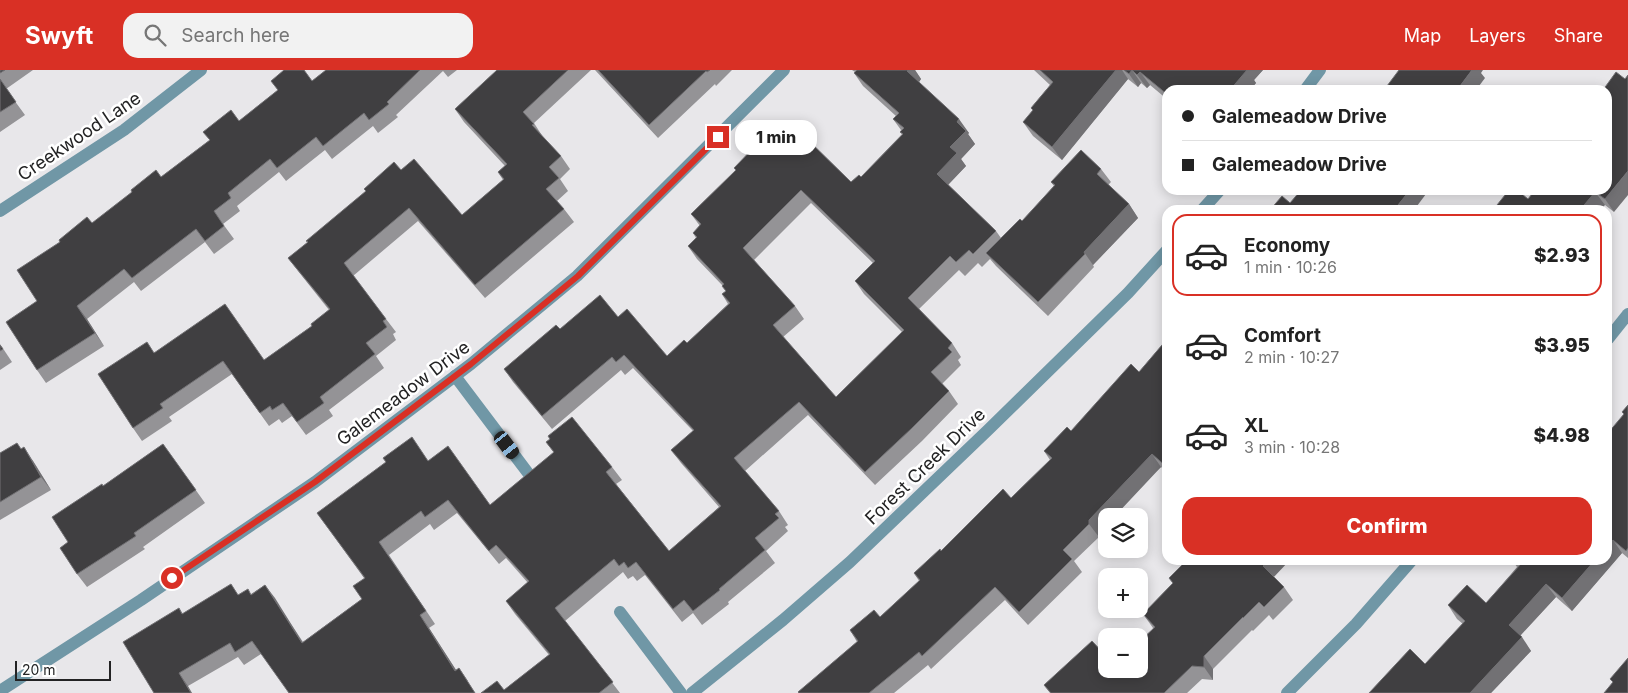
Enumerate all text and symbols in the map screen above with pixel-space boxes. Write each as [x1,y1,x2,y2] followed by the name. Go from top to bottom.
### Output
[123,13,473,58] search box
[25,21,93,50] text: Swyft
[141,21,169,49] icon: search
[181,24,290,47] text: Search here
[1404,25,1441,46] text: Map
[1469,25,1526,46] text: Layers
[1554,25,1603,46] text: Share
[13,87,145,185] street label: Creekwood Lane
[1212,105,1387,128] text: Galemeadow Drive
[736,120,818,154] callout: 1 min
[707,126,729,148] route end
[756,127,796,147] text: 1 min
[1212,153,1387,176] text: Galemeadow Drive
[1184,233,1229,278] icon: car
[1244,234,1330,257] text: Economy
[1534,244,1590,267] text: $2.93
[1244,257,1337,277] text: 1 min · 10:26
[1184,323,1229,368] icon: car
[1244,324,1321,347] text: Comfort
[1534,334,1590,357] text: $3.95
[332,336,474,450] street label: Galemeadow Drive
[1244,347,1339,367] text: 2 min · 10:27
[861,403,989,529] street label: Forest Creek Drive
[1184,413,1229,458] icon: car
[1244,414,1269,437] text: XL
[1533,424,1590,447] text: $4.98
[491,429,522,461] car
[1244,437,1340,457] text: 3 min · 10:28
[1182,497,1592,555] button: Confirm
[1098,508,1148,678] map controls
[1098,508,1148,558] button: layers
[161,567,183,589] route start
[1098,568,1148,618] button: +
[1098,628,1148,678] button: −
[15,658,111,681] scale bar
[22,661,56,678] text: 20 m

